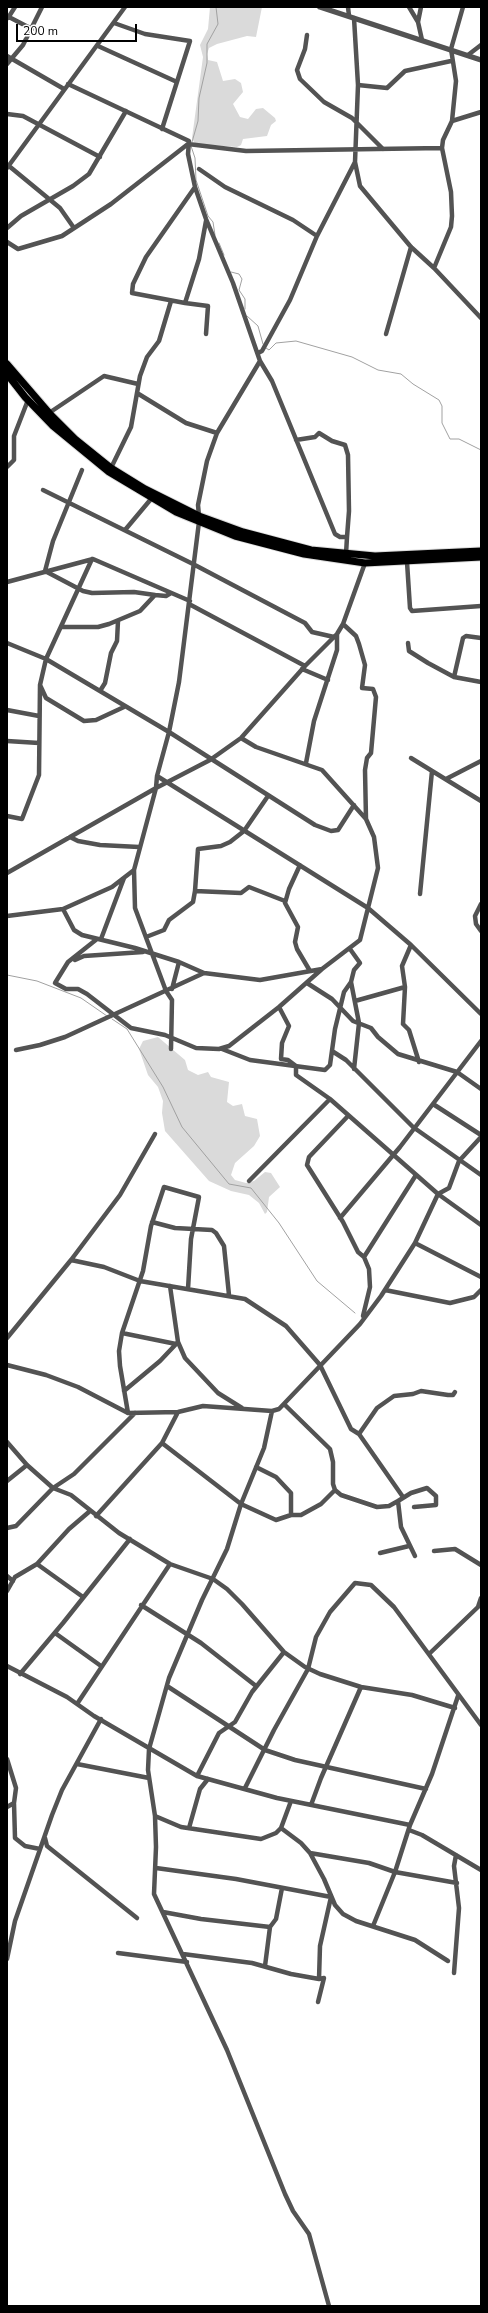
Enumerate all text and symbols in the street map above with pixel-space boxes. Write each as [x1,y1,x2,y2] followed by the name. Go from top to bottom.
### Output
[18,16,139,42] scale bar
[23,23,58,39] text: 200 m

